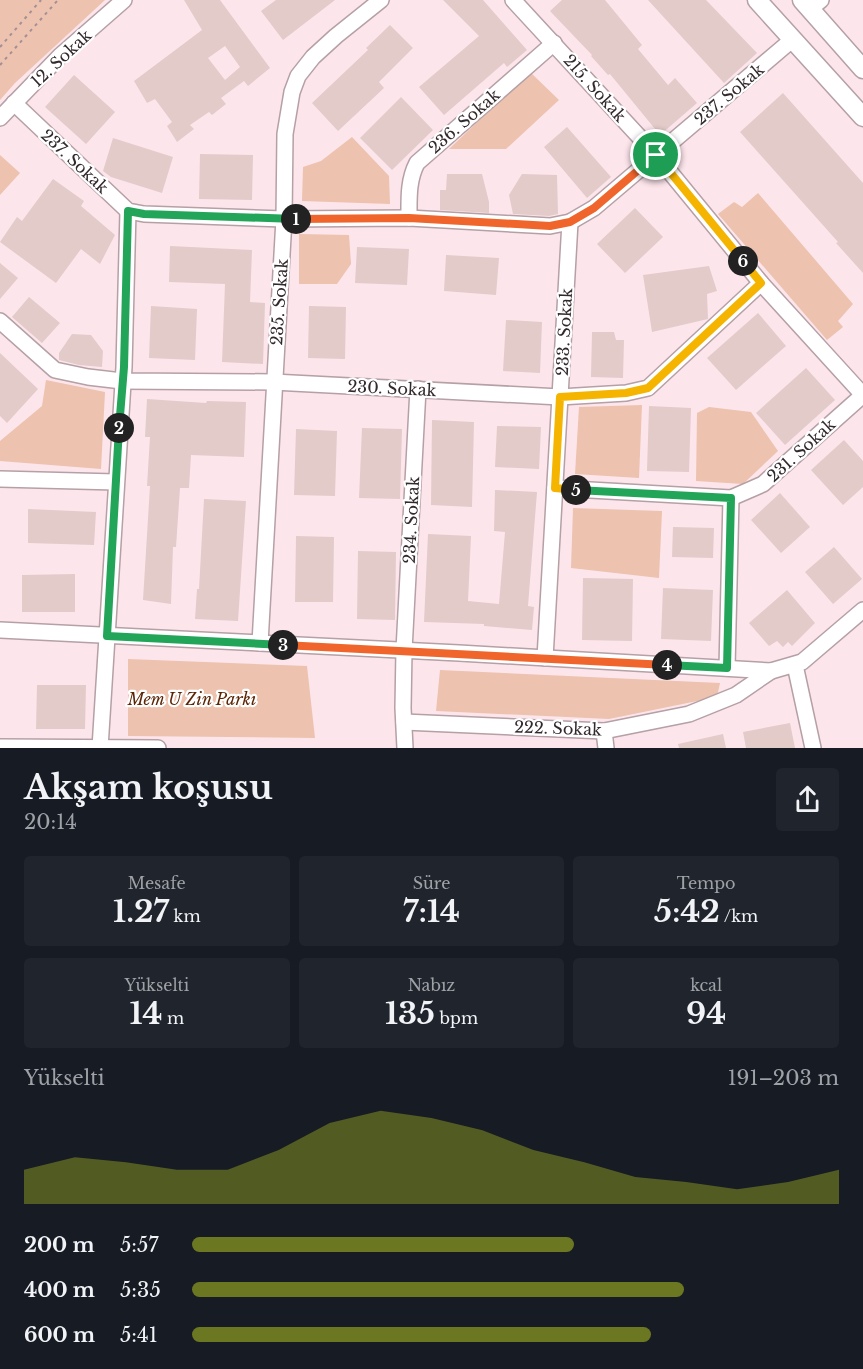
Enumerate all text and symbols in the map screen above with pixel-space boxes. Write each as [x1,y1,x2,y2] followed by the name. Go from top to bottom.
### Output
[27,25,95,91] street label: 12. Sokak
[559,50,631,126] street label: 215. Sokak
[690,59,768,129] street label: 237. Sokak
[424,84,504,157] street label: 236. Sokak
[37,125,113,197] street label: 237. Sokak
[630,129,681,180] pin
[639,138,672,171] icon: arrive
[281,204,311,234] pin: 1
[293,209,299,229] text: 1
[728,246,758,276] pin: 6
[738,251,748,271] text: 6
[266,258,292,346] street label: 235. Sokak
[552,288,576,376] street label: 233. Sokak
[347,376,437,400] street label: 230. Sokak
[104,413,134,443] pin: 2
[763,414,839,486] street label: 231. Sokak
[114,418,124,438] text: 2
[561,475,591,505] pin: 5
[399,476,423,564] street label: 234. Sokak
[571,480,581,500] text: 5
[268,630,298,660] pin: 3
[278,635,288,655] text: 3
[652,650,682,680] pin: 4
[662,655,672,675] text: 4
[127,689,256,709] park label: Mem U Zin Parkı
[514,716,602,740] street label: 222. Sokak
[24,767,273,808] text: Akşam koşusu
[776,768,839,831] button: share
[24,810,77,834] text: 20:14
[128,873,186,893] text: Mesafe
[413,873,450,893] text: Süre
[677,873,736,893] text: Tempo
[113,893,169,930] text: 1.27
[403,893,460,930] text: 7:14
[654,893,720,930] text: 5:42
[169,906,201,926] text: km
[720,906,758,926] text: /km
[125,975,189,995] text: Yükselti
[408,975,455,995] text: Nabız
[690,975,722,995] text: kcal
[129,995,162,1032] text: 14
[385,995,435,1032] text: 135
[686,995,726,1032] text: 94
[162,1008,184,1028] text: m
[435,1008,478,1028] text: bpm
[24,1066,105,1090] text: Yükselti
[728,1066,839,1090] text: 191–203 m
[24,1233,95,1257] text: 200 m
[120,1233,158,1257] text: 5:57
[24,1278,95,1302] text: 400 m
[120,1278,161,1302] text: 5:35
[24,1323,95,1347] text: 600 m
[120,1323,158,1347] text: 5:41

